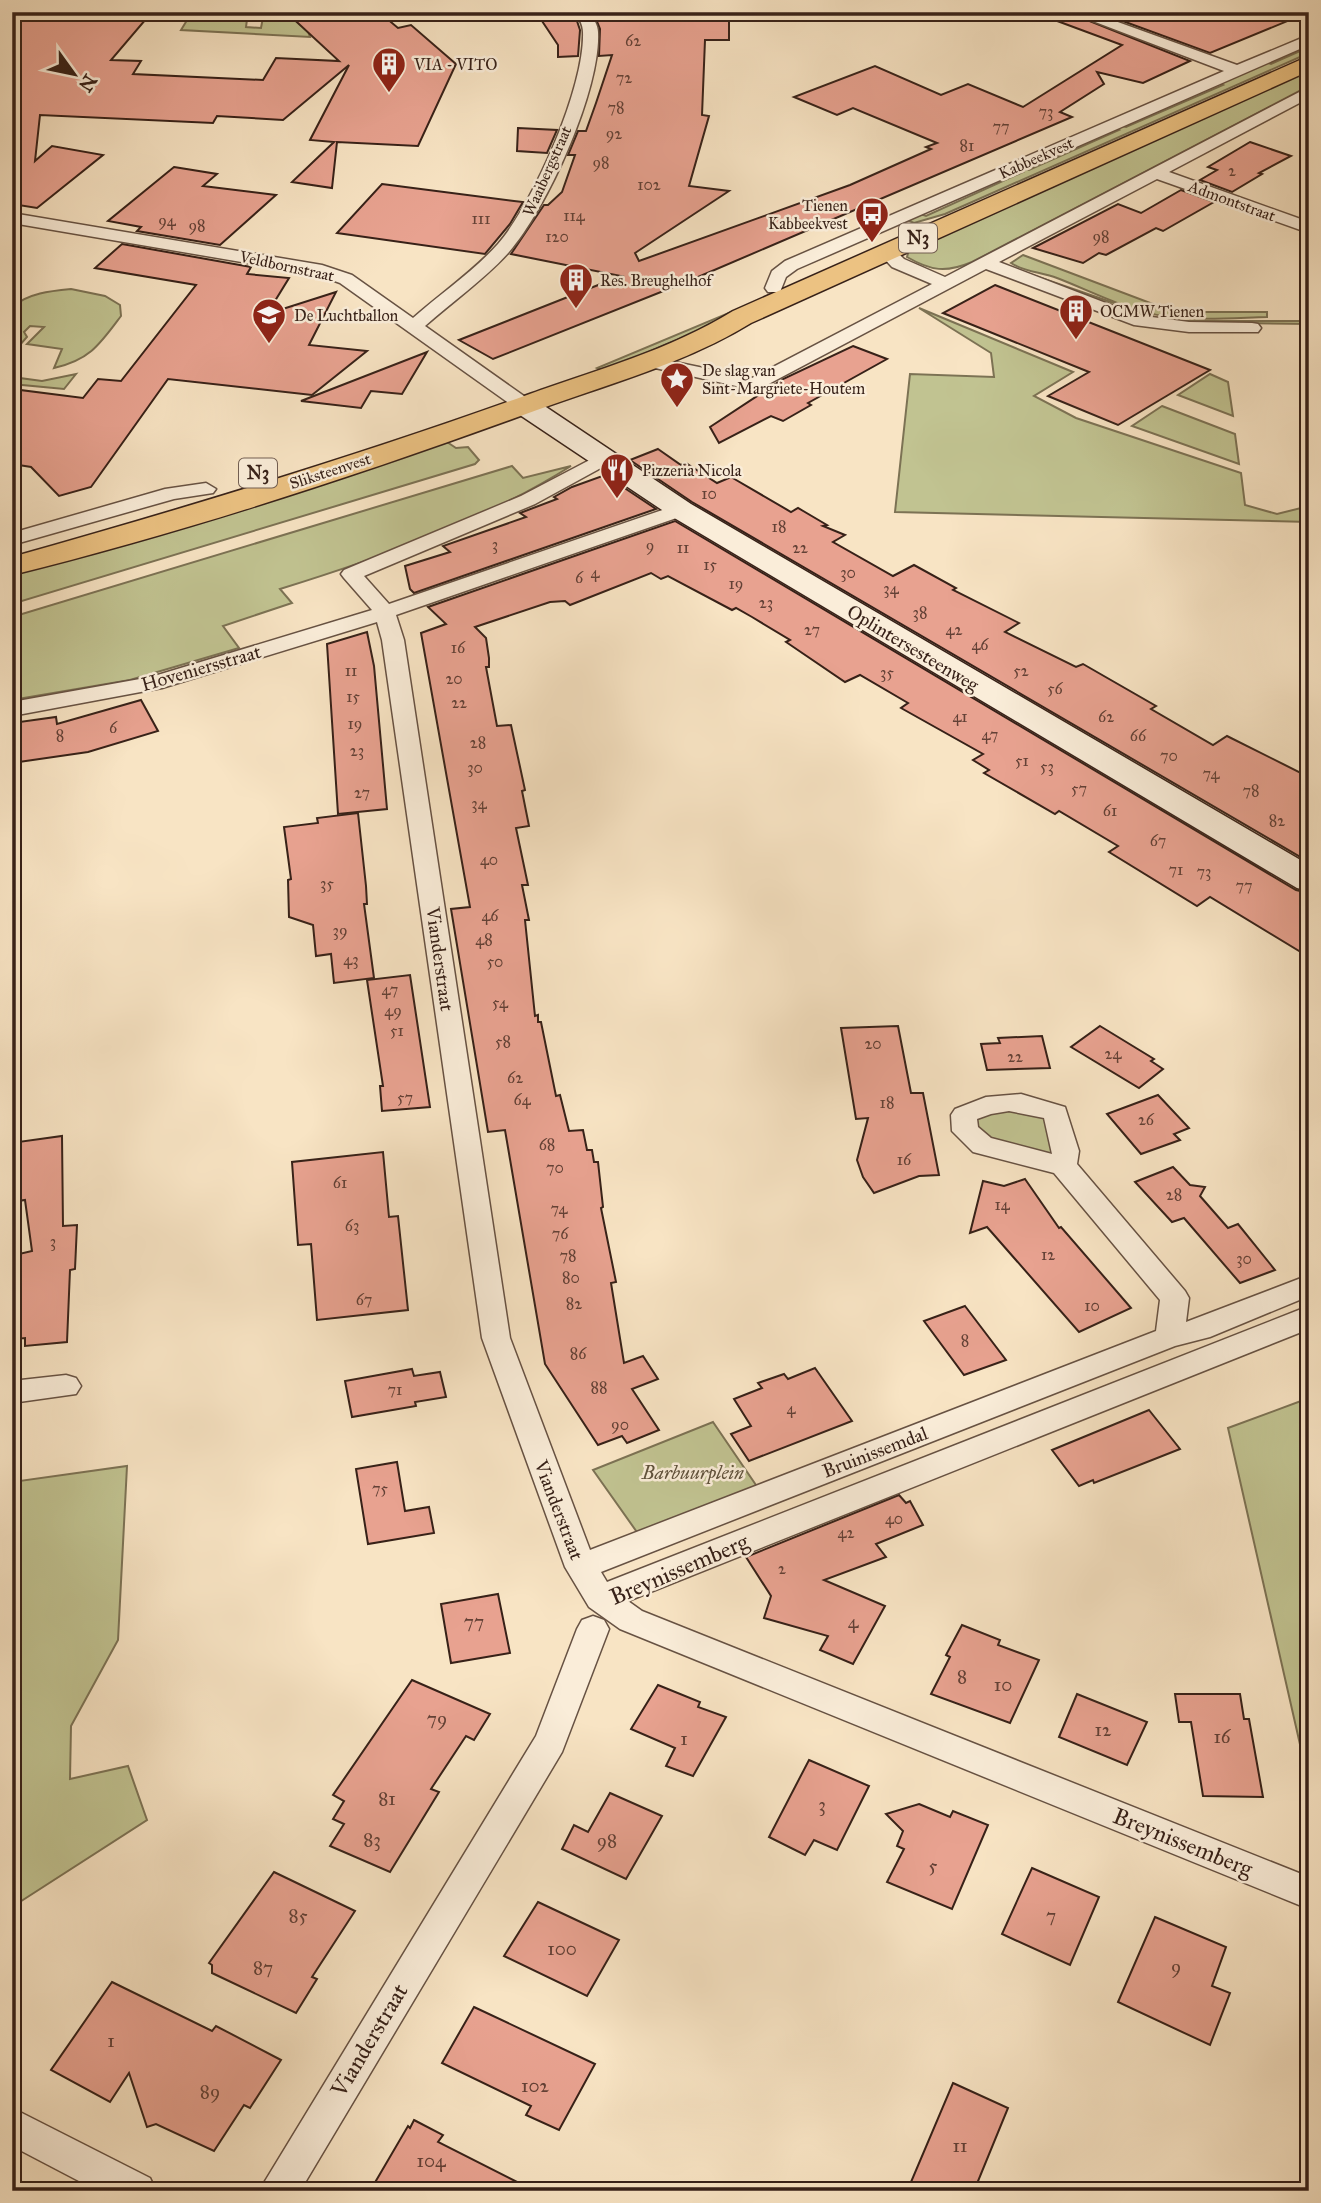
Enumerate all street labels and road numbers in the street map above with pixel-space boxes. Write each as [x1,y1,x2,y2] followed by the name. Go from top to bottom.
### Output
[519,123,576,220] street label: Waaibergstraat
[996,133,1077,183] street label: Kabbeekvest
[1185,176,1278,226] street label: Admontstraat
[899,224,937,252] road number: N3
[237,246,336,285] street label: Veldbornstraat
[287,449,373,493] street label: Sliksteenvest
[239,458,277,488] road number: N3
[842,600,983,697] street label: Oplintersesteenweg
[138,640,264,696] street label: Hoveniersstraat
[421,904,459,1013] street label: Vianderstraat
[819,1421,932,1483] street label: Bruinissemdal
[529,1456,589,1563] street label: Vianderstraat
[605,1527,753,1612] street label: Breynissemberg
[1109,1801,1257,1884] street label: Breynissemberg
[324,1978,414,2102] street label: Vianderstraat

